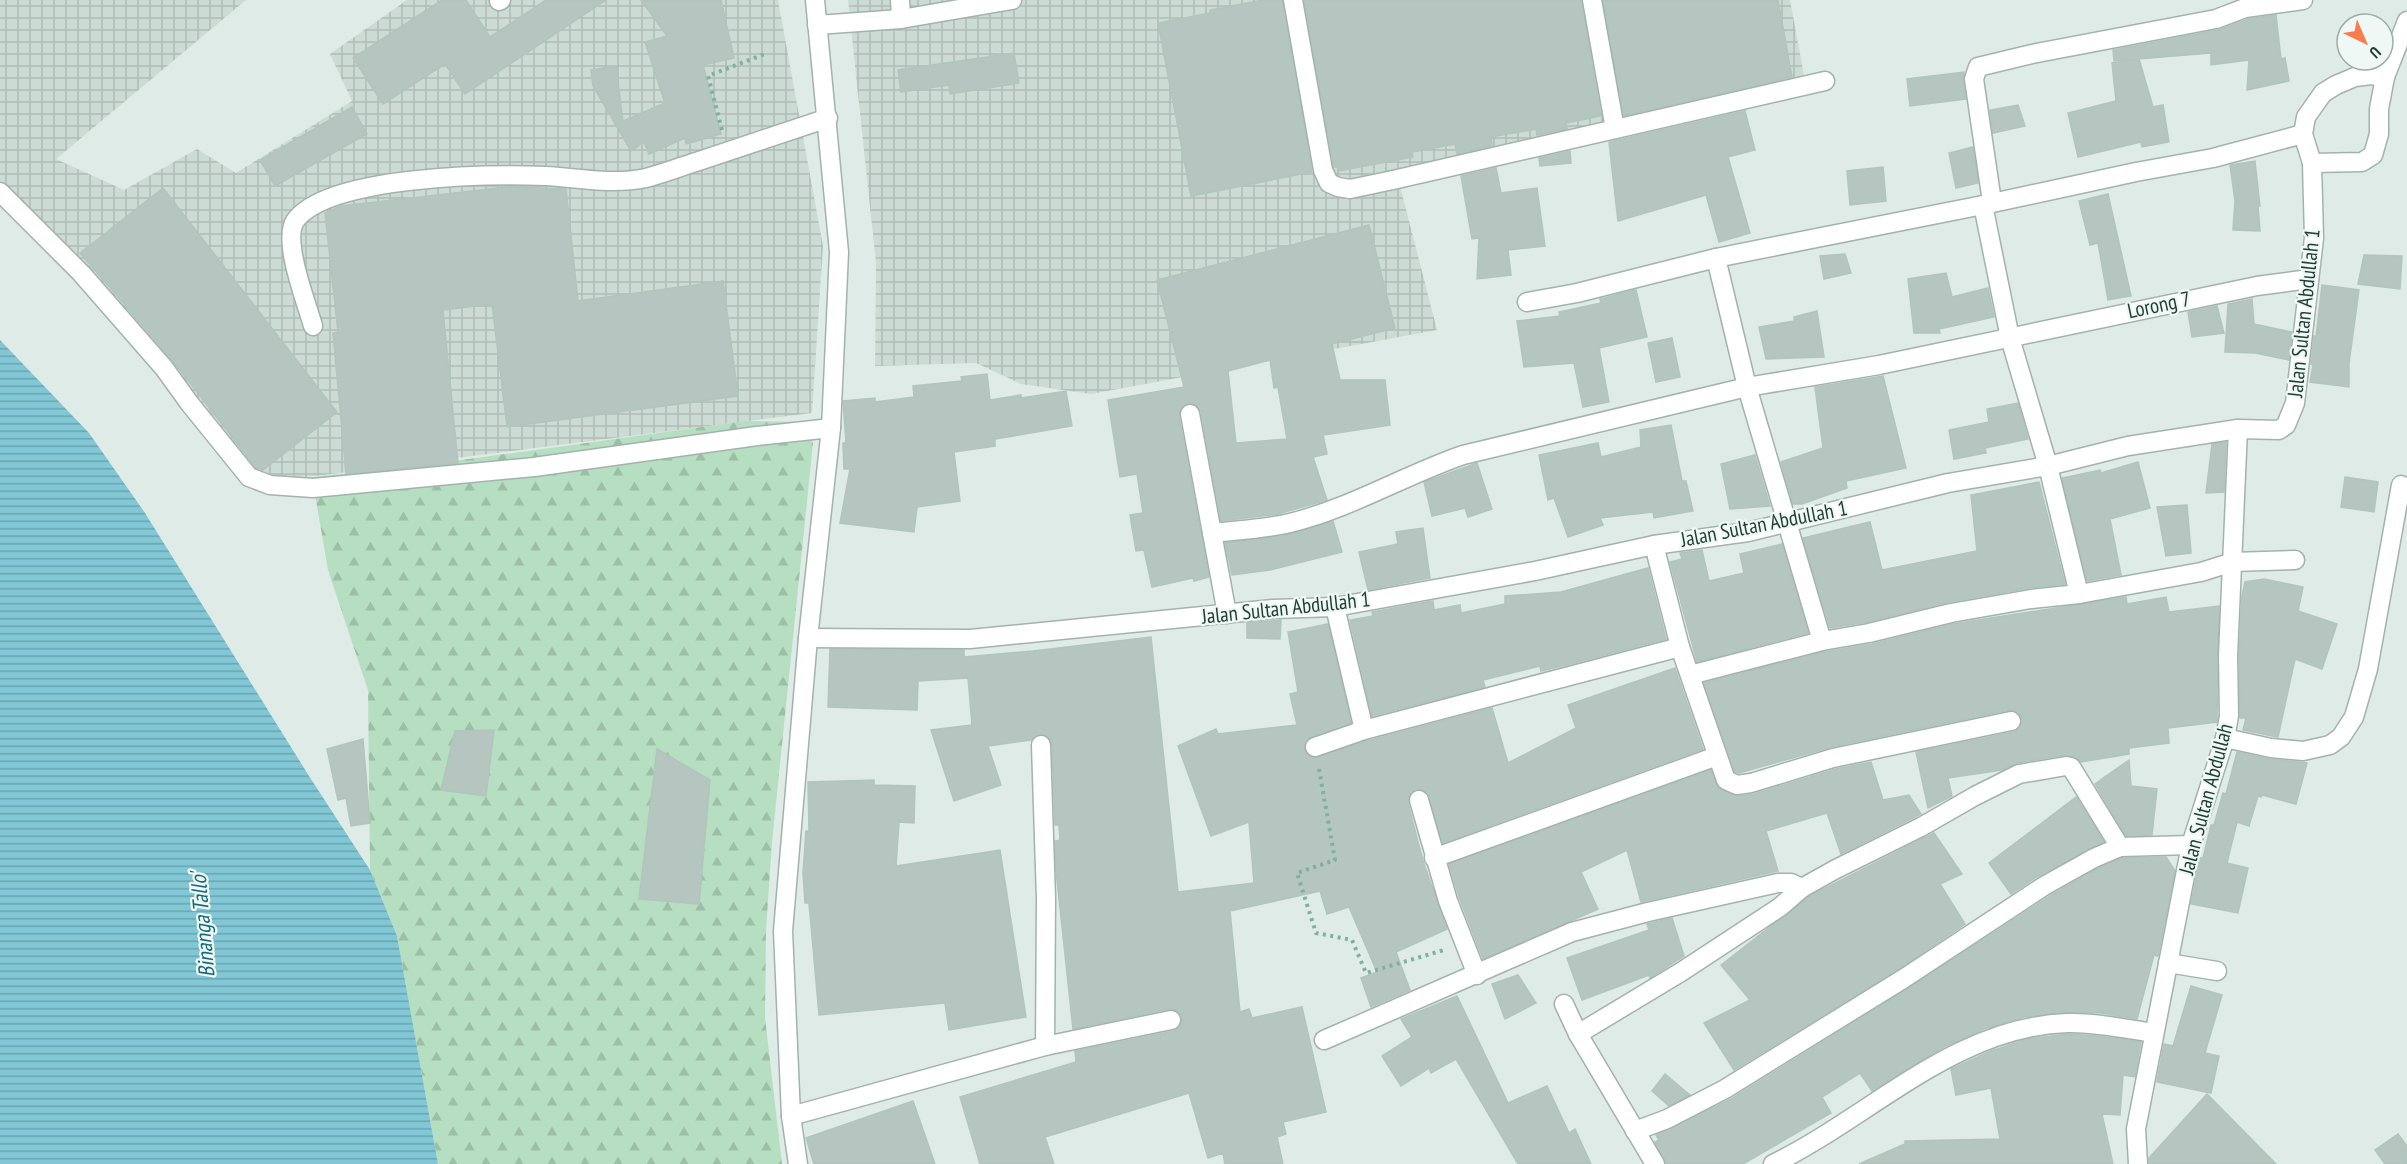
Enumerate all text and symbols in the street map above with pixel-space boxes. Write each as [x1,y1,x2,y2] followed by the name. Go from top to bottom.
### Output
[2335,12,2395,72] north arrow
[2366,43,2385,63] text: U
[2281,227,2326,400] street label: Jalan Sultan Abdullah 1
[2125,285,2193,324] street label: Lorong 7
[1677,494,1850,553] street label: Jalan Sultan Abdullah 1
[1199,585,1372,630] street label: Jalan Sultan Abdullah 1
[2172,720,2239,878] street label: Jalan Sultan Abdullah
[183,868,221,979] water label: Binanga Tallo'

